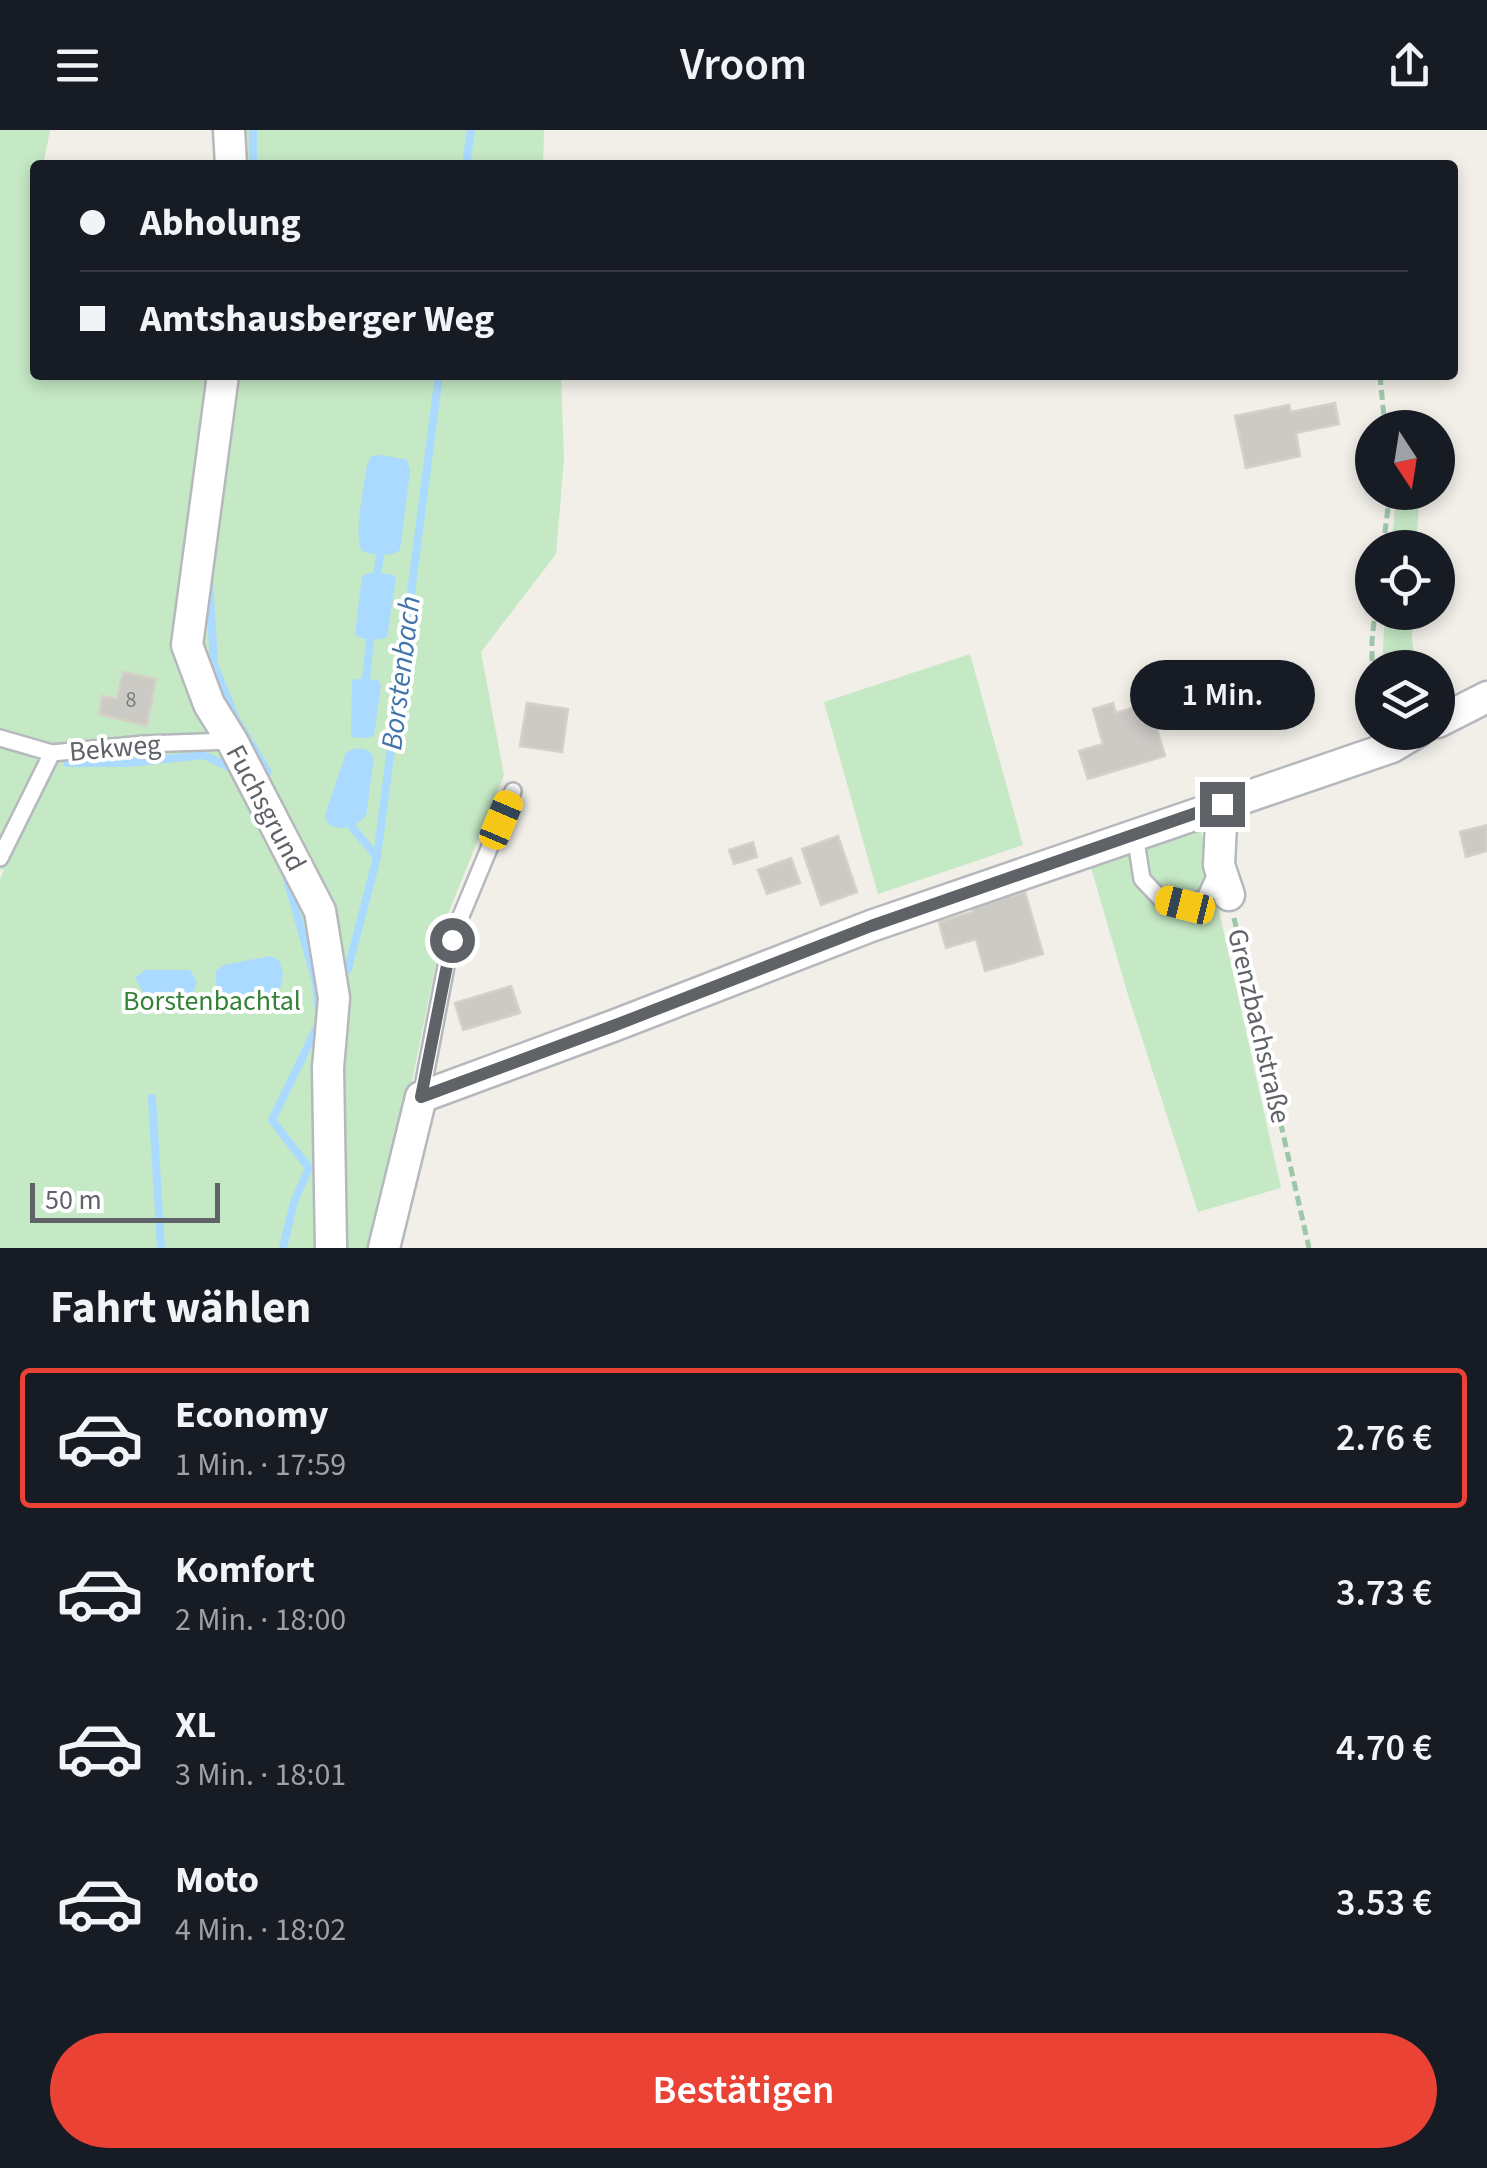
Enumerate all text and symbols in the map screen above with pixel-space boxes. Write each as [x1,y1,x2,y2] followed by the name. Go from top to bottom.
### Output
[680,33,807,97] text: Vroom
[50,38,105,93] icon: menu
[1382,38,1437,93] icon: share
[140,196,301,250] text: Abholung
[140,292,494,346] text: Amtshausberger Weg
[1355,410,1455,510] north arrow
[1355,410,1455,750] map controls
[1355,530,1455,630] button: locate
[370,593,432,753] water label: Borstenbach
[1355,650,1455,750] button: layers
[1130,659,1314,729] callout: 1 Min.
[1182,672,1263,718] text: 1 Min.
[126,684,137,716] house number: 8
[67,724,163,772] street label: Bekweg
[216,738,316,878] street label: Fuchsgrund
[1200,782,1245,827] route end
[475,787,527,853] car
[1152,883,1218,927] car
[430,918,475,963] route start
[1217,925,1301,1127] street label: Grenzbachstraße
[123,981,301,1021] park label: Borstenbachtal
[30,1178,220,1222] scale bar
[45,1180,102,1220] text: 50 m
[50,1276,311,1340] text: Fahrt wählen
[175,1388,328,1442] text: Economy
[55,1393,145,1483] icon: car
[1336,1411,1432,1465] text: 2.76 €
[175,1442,346,1488] text: 1 Min. · 17:59
[175,1543,315,1597] text: Komfort
[55,1548,145,1638] icon: car
[1336,1566,1432,1620] text: 3.73 €
[175,1597,346,1643] text: 2 Min. · 18:00
[175,1698,216,1752] text: XL
[55,1703,145,1793] icon: car
[1336,1721,1432,1775] text: 4.70 €
[175,1752,346,1798] text: 3 Min. · 18:01
[175,1853,259,1907] text: Moto
[55,1858,145,1948] icon: car
[1336,1876,1432,1930] text: 3.53 €
[175,1907,346,1953] text: 4 Min. · 18:02
[50,2033,1437,2148] button: Bestätigen

